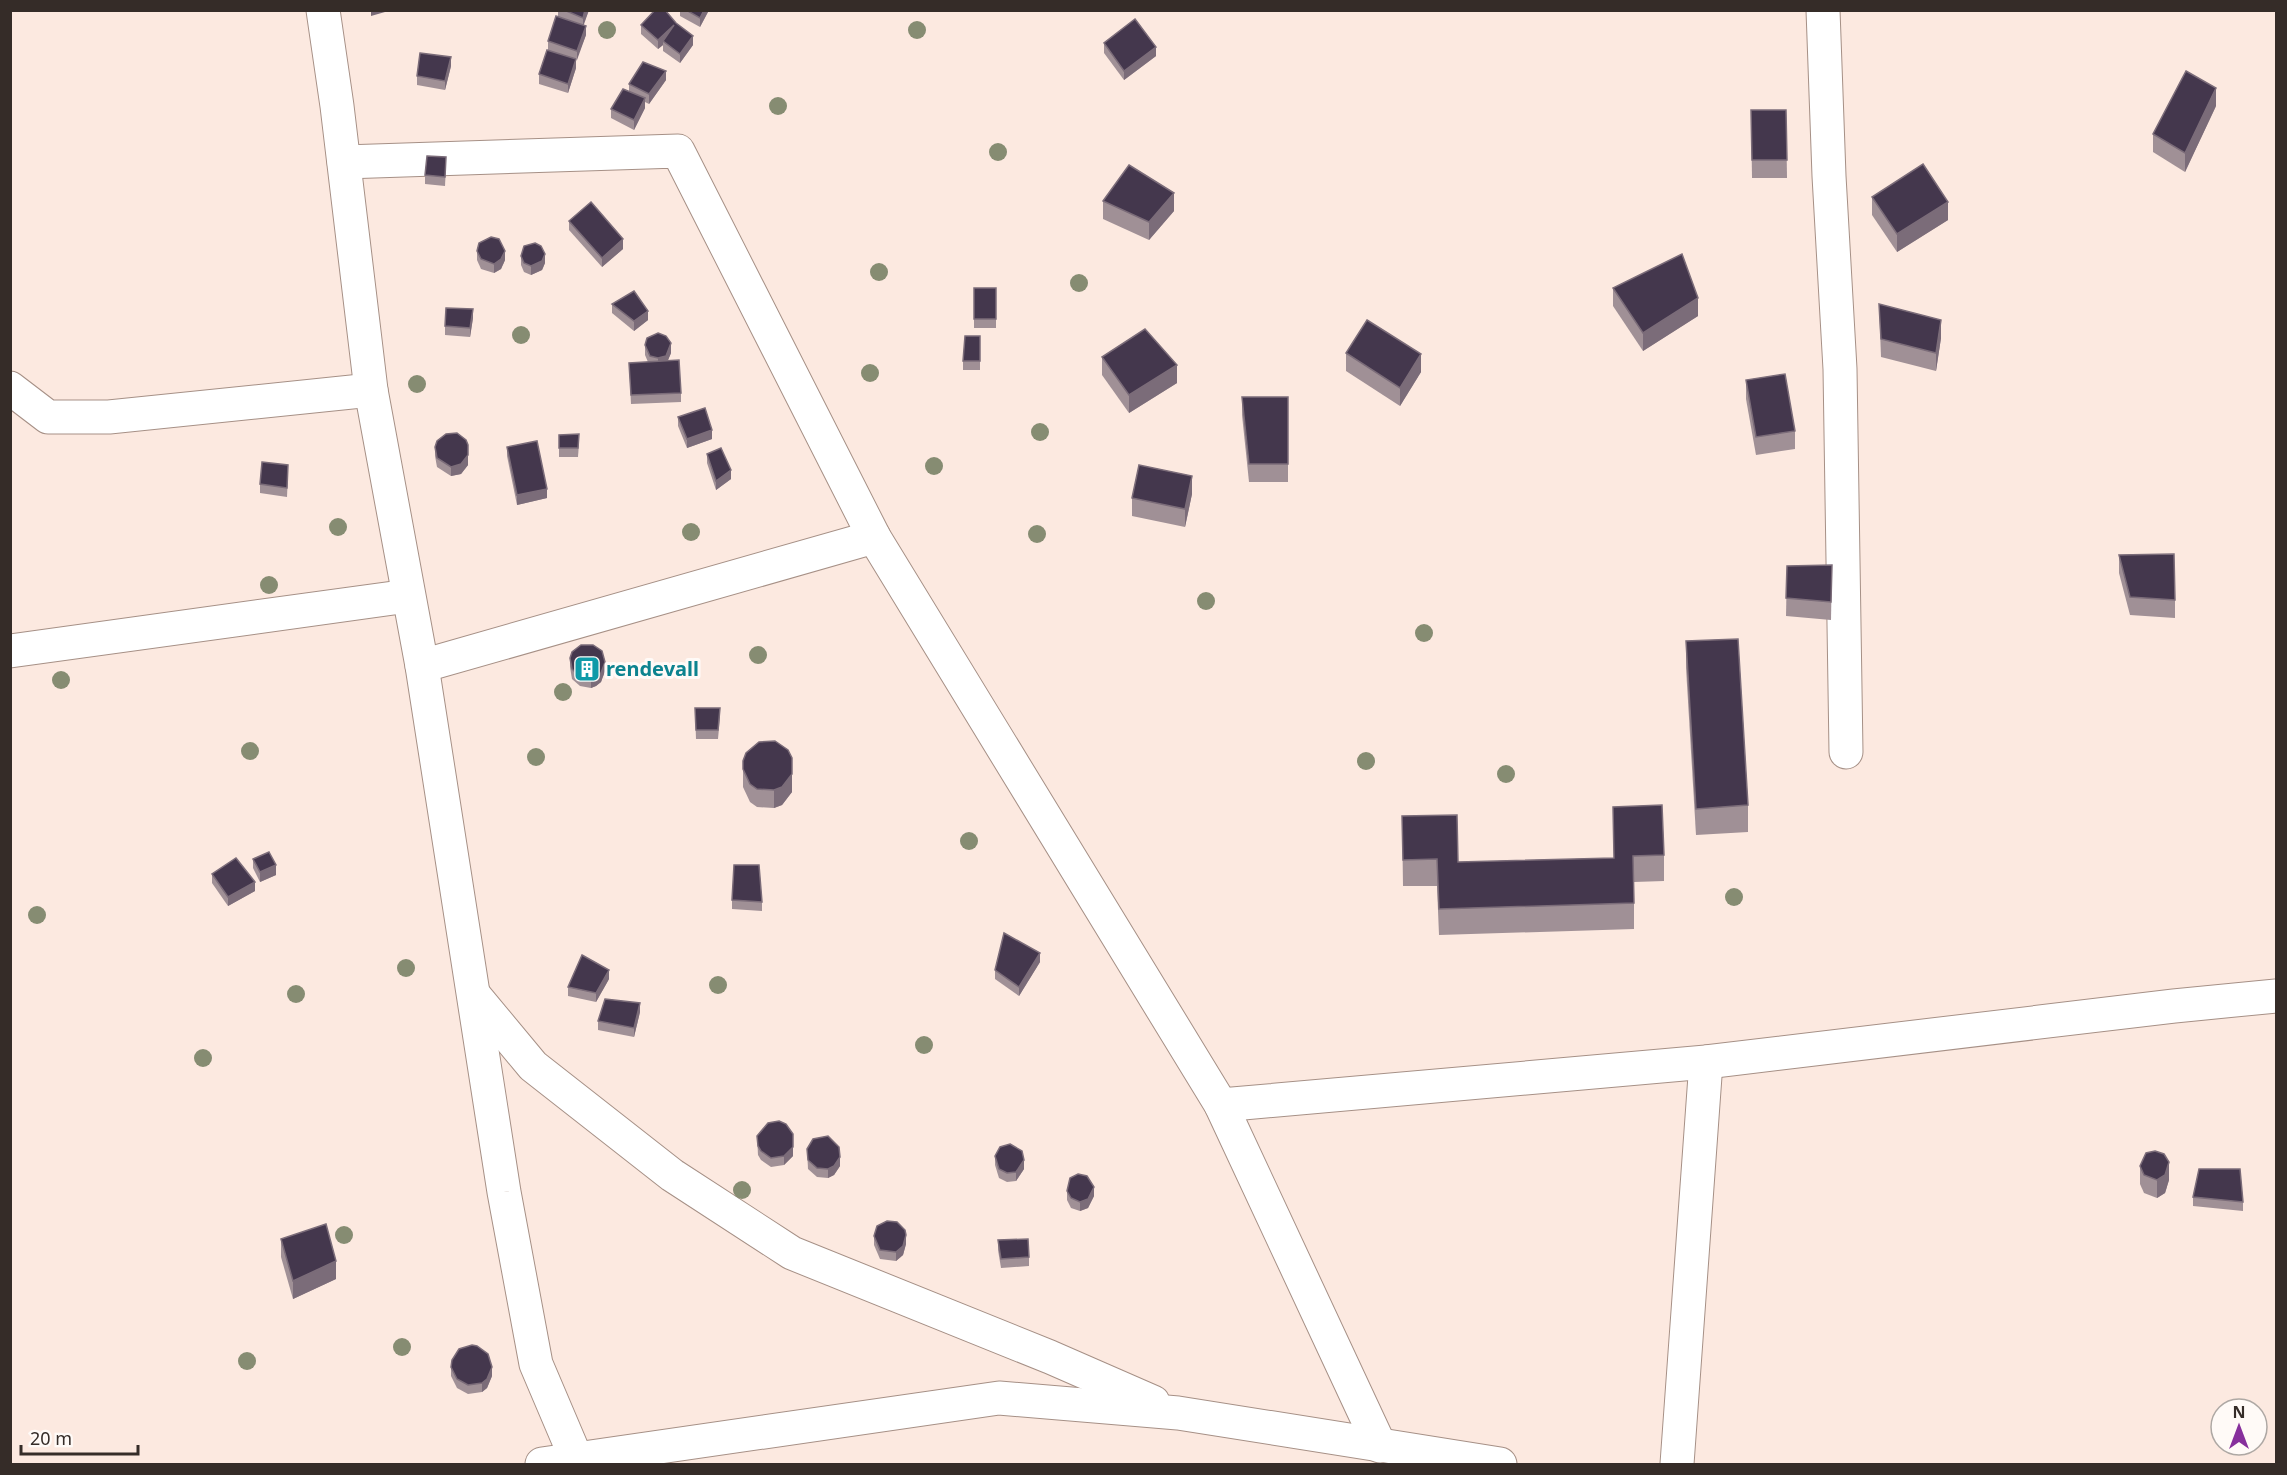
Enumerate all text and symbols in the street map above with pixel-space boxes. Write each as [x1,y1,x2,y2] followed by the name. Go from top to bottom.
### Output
[572,654,602,684] building icon: rendevall
[606,655,699,682] place label: rendevall
[2209,1397,2269,1457] north arrow
[2232,1401,2246,1423] text: N
[21,1418,138,1456] scale bar
[30,1426,72,1450] text: 20 m

